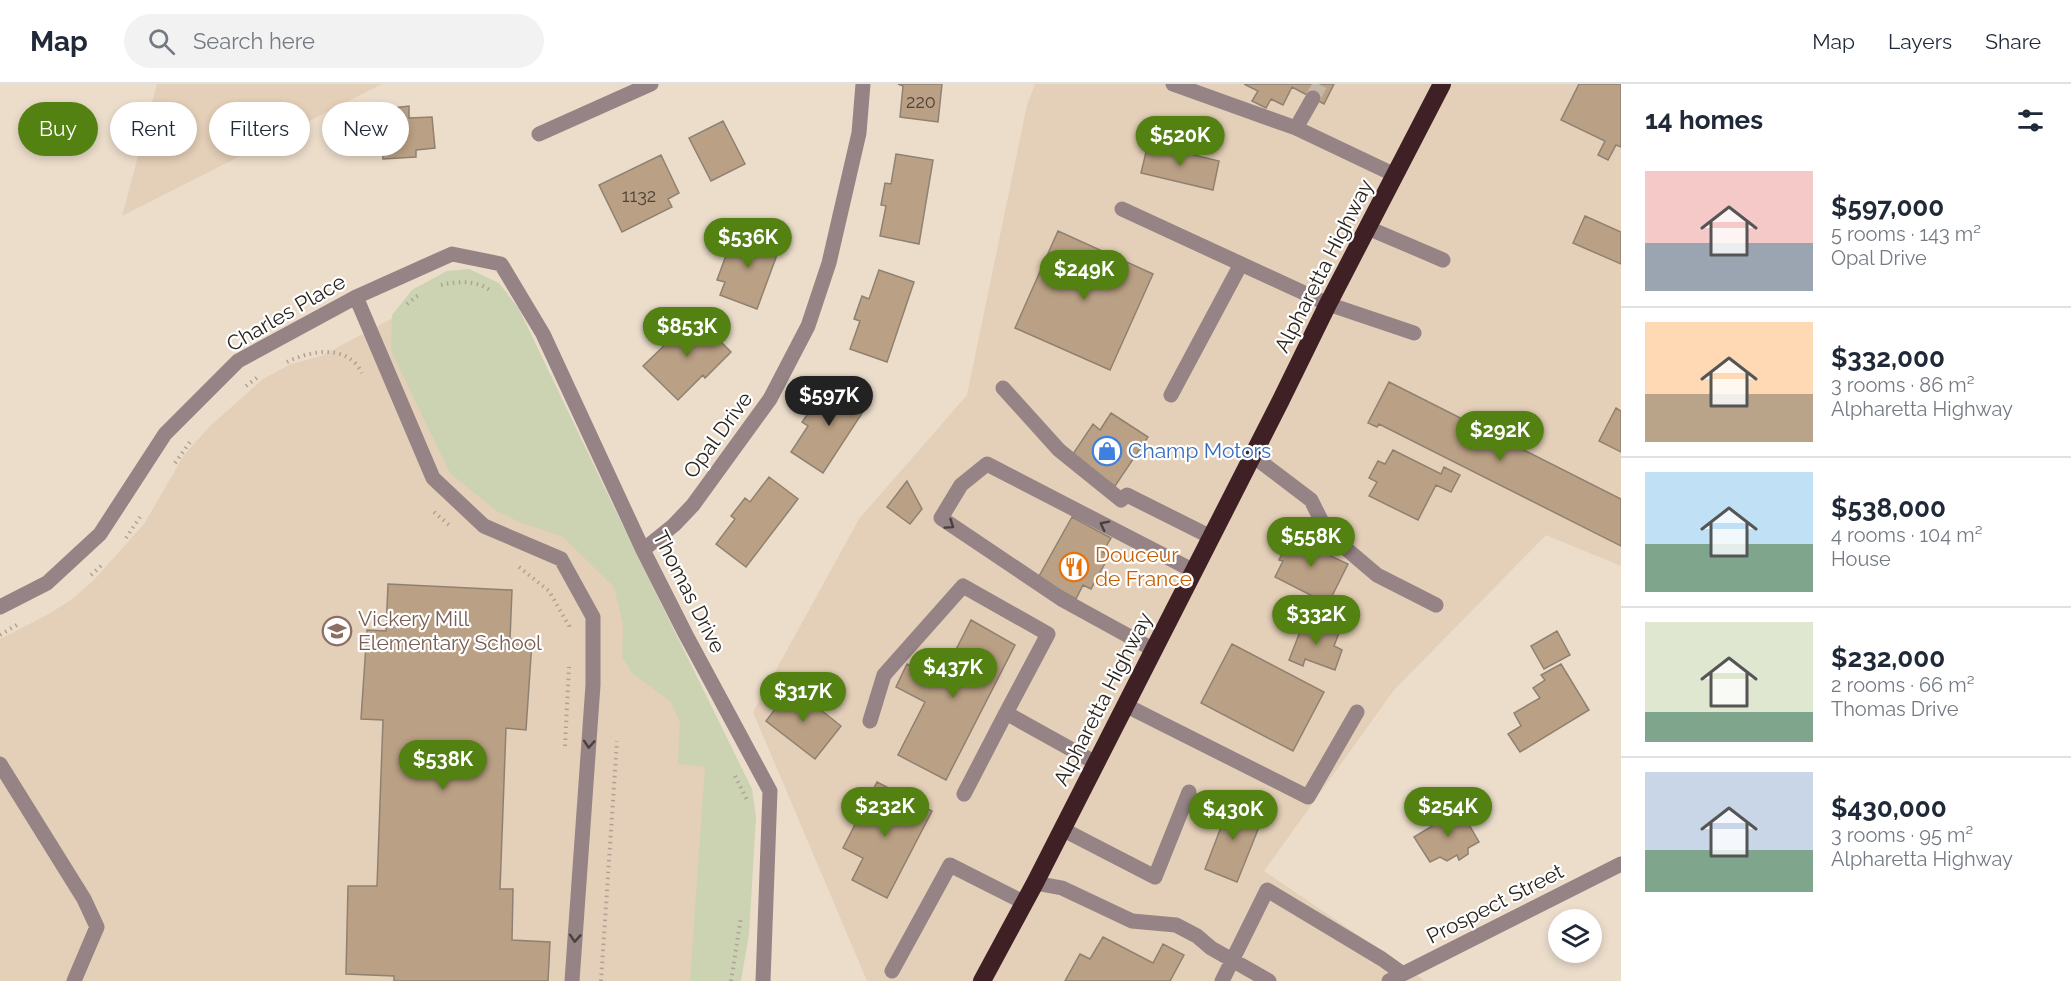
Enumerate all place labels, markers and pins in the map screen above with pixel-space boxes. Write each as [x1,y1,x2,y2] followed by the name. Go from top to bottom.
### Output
[1138,116,1222,167] pin: $520K
[706,218,790,269] pin: $536K
[1042,250,1126,301] pin: $249K
[645,307,729,358] pin: $853K
[787,376,871,427] pin: $597K
[1458,411,1542,462] pin: $292K
[1091,435,1123,467] shop icon: Champ Motors
[1128,438,1271,463] place label: Champ Motors
[1269,517,1353,568] pin: $558K
[1095,542,1192,591] place label: Douceur de France
[1058,551,1090,583] restaurant icon: Douceur de France
[1274,595,1358,646] pin: $332K
[358,606,542,655] place label: Vickery Mill Elementary School
[321,615,353,647] school or university icon: Vickery Mill Elementary School
[911,648,995,699] pin: $437K
[761,672,845,723] pin: $317K
[401,740,485,791] pin: $538K
[843,787,927,838] pin: $232K
[1406,787,1490,838] pin: $254K
[1191,790,1275,841] pin: $430K

